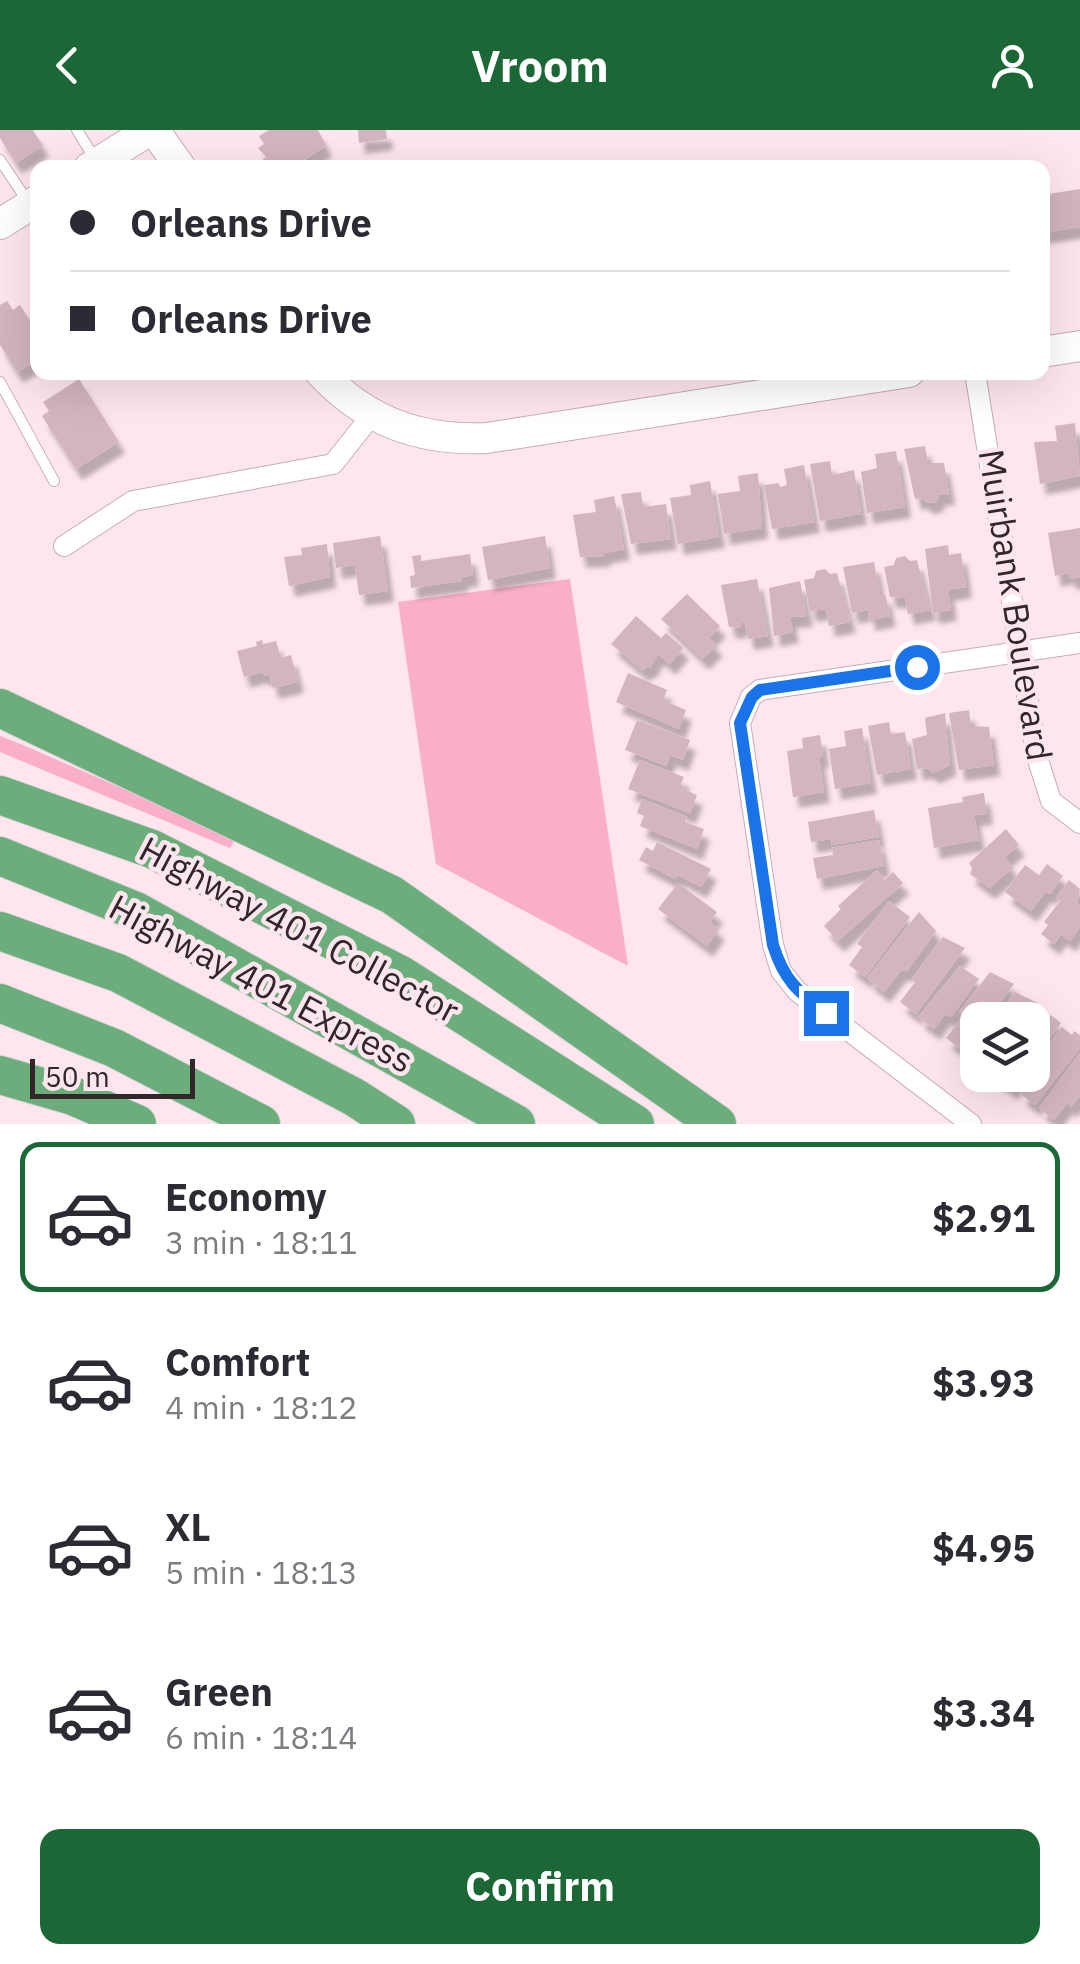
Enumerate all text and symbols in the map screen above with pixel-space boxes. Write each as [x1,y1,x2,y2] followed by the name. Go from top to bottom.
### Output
[471,36,609,94] text: Vroom
[40,38,95,93] icon: back
[985,38,1040,93] icon: person
[130,198,372,247] text: Orleans Drive
[130,294,372,343] text: Orleans Drive
[969,446,1063,764] street label: Muirbank Boulevard
[895,645,940,690] route start
[132,825,467,1033] street label: Highway 401 Collector
[101,883,421,1083] street label: Highway 401 Express
[804,991,849,1036] route end
[960,1002,1050,1092] map controls
[960,1002,1050,1092] button: layers
[30,1054,195,1098] scale bar
[45,1058,110,1095] text: 50 m
[45,1172,135,1262] icon: car
[165,1172,327,1221] text: Economy
[932,1193,1035,1242] text: $2.91
[165,1221,358,1263] text: 3 min · 18:11
[45,1337,135,1427] icon: car
[165,1337,310,1386] text: Comfort
[932,1358,1035,1407] text: $3.93
[165,1386,358,1428] text: 4 min · 18:12
[45,1502,135,1592] icon: car
[165,1502,211,1551] text: XL
[932,1523,1035,1572] text: $4.95
[165,1551,358,1593] text: 5 min · 18:13
[45,1667,135,1757] icon: car
[165,1667,273,1716] text: Green
[932,1688,1035,1737] text: $3.34
[165,1716,358,1758] text: 6 min · 18:14
[40,1829,1040,1944] button: Confirm

